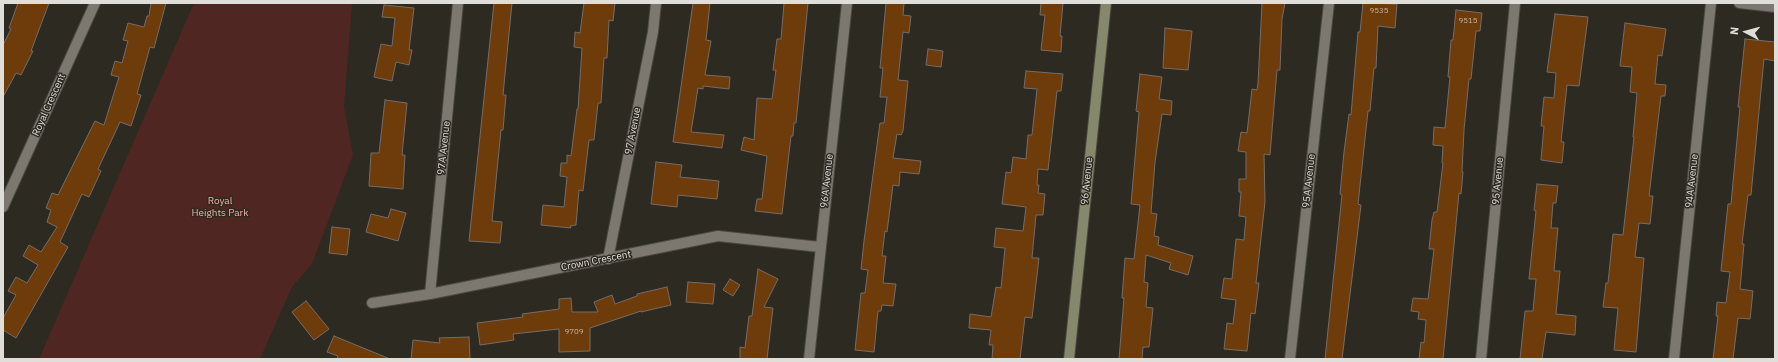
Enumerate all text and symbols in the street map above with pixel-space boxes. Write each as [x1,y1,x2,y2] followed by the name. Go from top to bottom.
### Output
[1369,6,1389,16] house number: 9535
[1726,12,1766,52] north arrow
[1458,16,1478,26] house number: 9515
[1727,26,1741,35] text: N
[30,72,68,138] street label: Royal Crescent
[623,106,643,156] street label: 97 Avenue
[435,120,453,176] street label: 97A Avenue
[818,153,836,209] street label: 96A Avenue
[1300,153,1318,209] street label: 95A Avenue
[1683,153,1701,209] street label: 94A Avenue
[1079,157,1095,205] street label: 96 Avenue
[1490,157,1506,205] street label: 95 Avenue
[192,195,248,218] park label: Royal Heights Park
[560,248,632,274] street label: Crown Crescent
[564,327,584,337] house number: 9709

